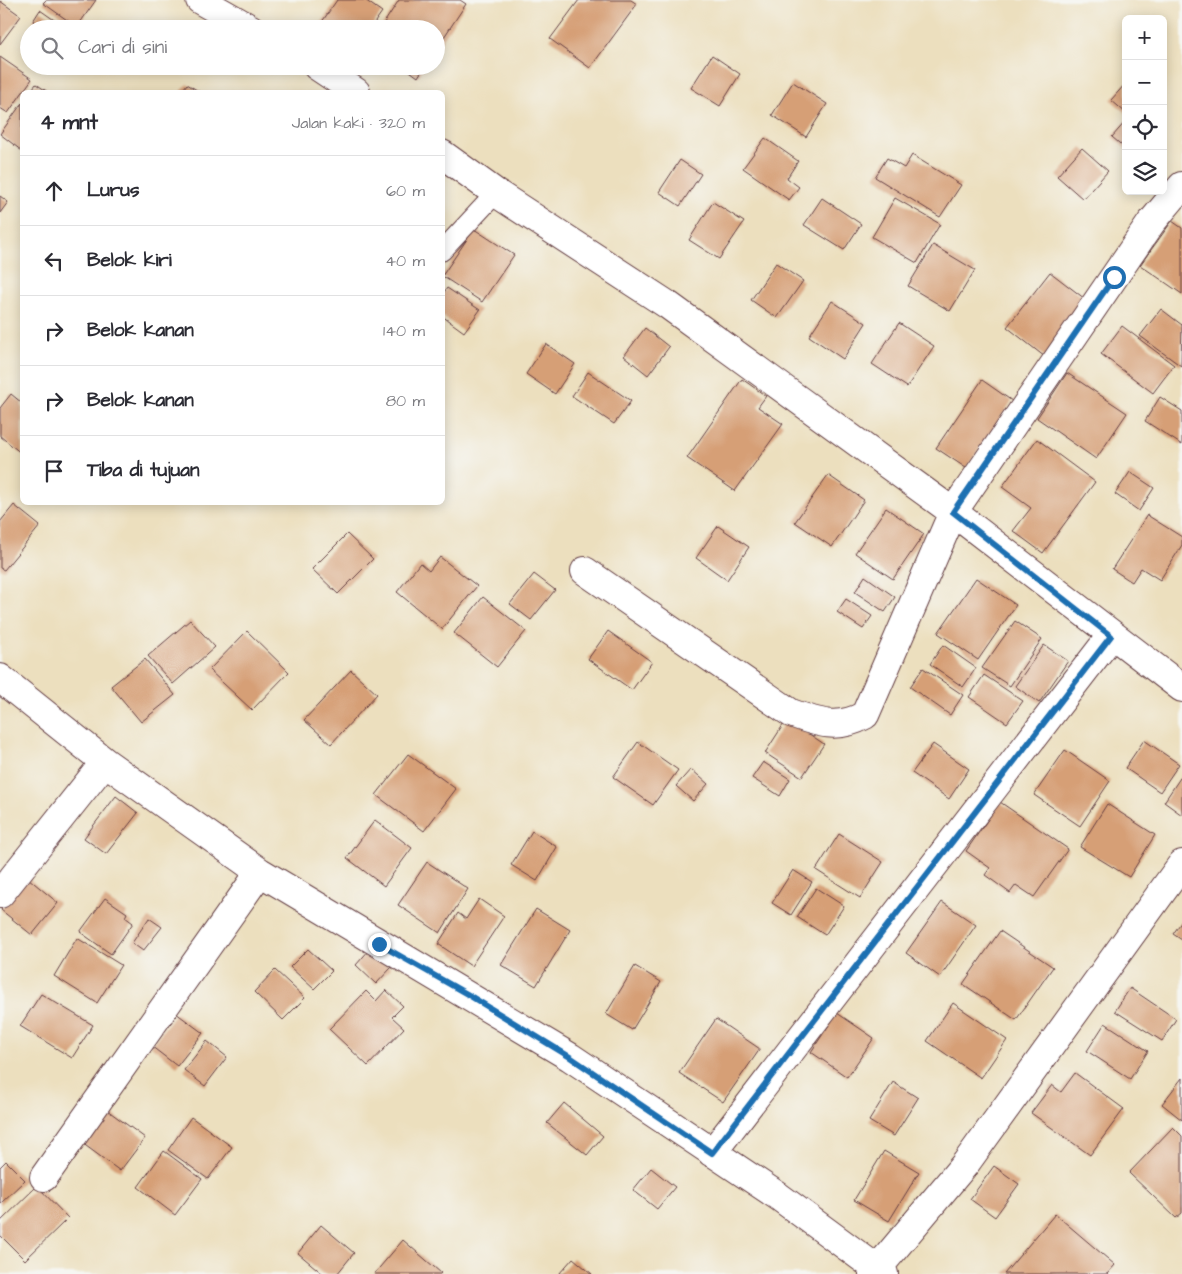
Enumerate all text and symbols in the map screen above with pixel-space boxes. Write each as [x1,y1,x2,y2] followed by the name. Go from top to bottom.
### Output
[1122,15,1167,195] map controls
[1122,15,1167,60] button: +
[20,20,445,75] search box
[38,34,66,62] icon: search
[78,34,167,61] text: Cari di sini
[1122,60,1167,105] button: −
[1122,105,1167,150] button: locate
[40,108,98,137] text: 4 mnt
[292,112,425,134] text: Jalan kaki · 320 m
[1122,150,1167,195] button: layers
[40,177,68,205] icon: ahead
[87,177,139,204] text: Lurus
[386,180,425,202] text: 60 m
[40,247,68,275] icon: left
[87,247,172,274] text: Belok kiri
[385,250,425,272] text: 40 m
[1103,266,1126,289] route start
[40,317,68,345] icon: right
[87,317,194,344] text: Belok kanan
[383,320,425,342] text: 140 m
[40,387,68,415] icon: right
[87,387,194,414] text: Belok kanan
[386,390,425,412] text: 80 m
[40,457,68,485] icon: arrive
[87,457,199,484] text: Tiba di tujuan
[368,933,391,956] route end

